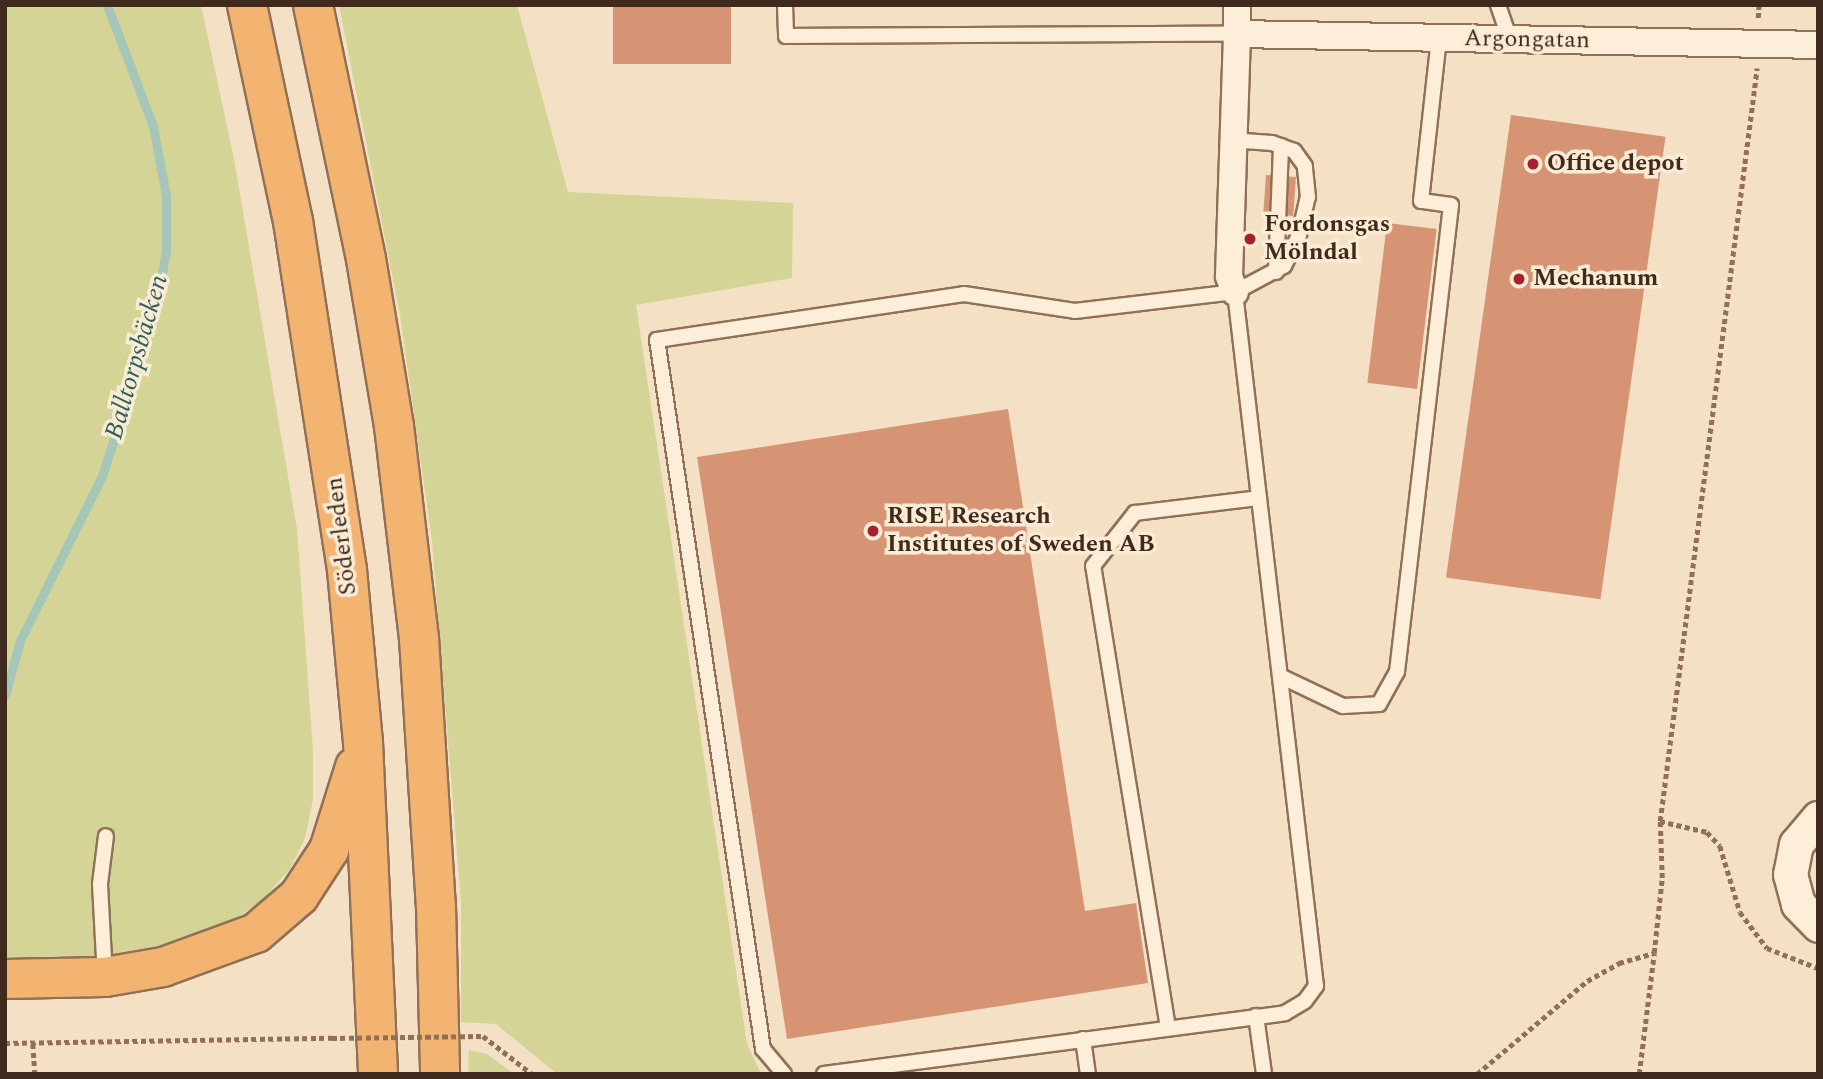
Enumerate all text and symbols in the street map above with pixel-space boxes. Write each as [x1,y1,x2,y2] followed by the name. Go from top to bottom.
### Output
[1464,25,1590,55] street label: Argongatan
[1547,150,1684,178] place label: Office depot
[1525,156,1541,172] marker: Office depot
[1264,211,1390,267] place label: Fordonsgas Mölndal
[1242,231,1258,247] marker: Fordonsgas Mölndal
[1533,265,1658,293] place label: Mechanum
[99,271,175,443] water label: Balltorpsbäcken
[1511,271,1527,287] marker: Mechanum
[320,475,364,597] street label: Söderleden
[887,503,1154,559] place label: RISE Research Institutes of Sweden AB
[865,523,881,539] marker: RISE Research Institutes of Sweden AB

